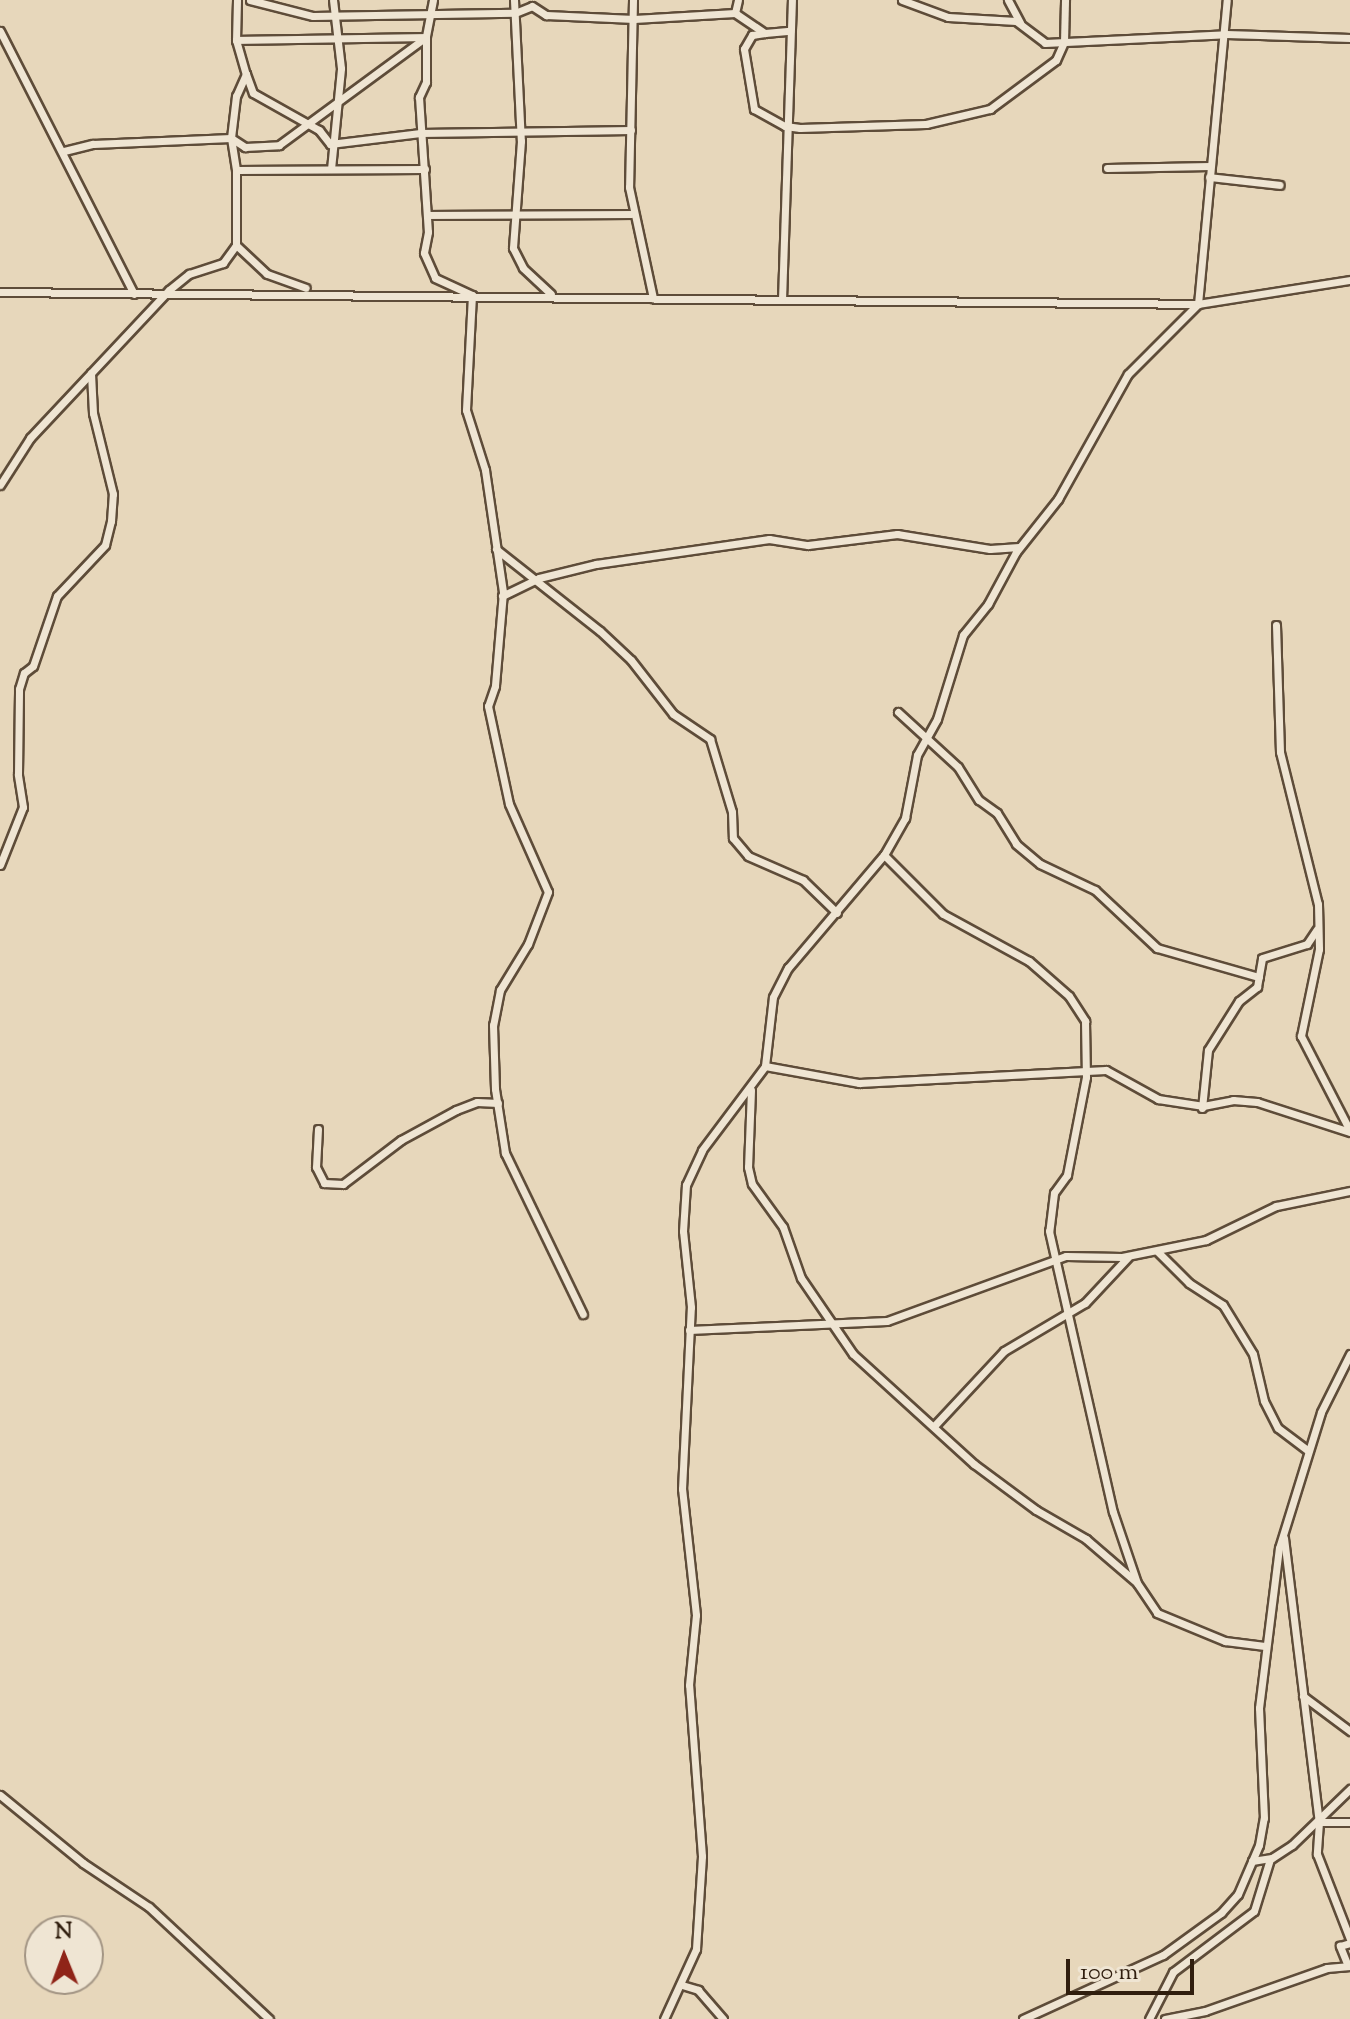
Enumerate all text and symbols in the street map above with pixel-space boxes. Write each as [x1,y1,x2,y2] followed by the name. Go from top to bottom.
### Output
[24,1915,104,1995] north arrow
[55,1917,73,1949] text: N
[1070,1943,1198,1993] scale bar
[1080,1956,1138,1990] text: 100 m

